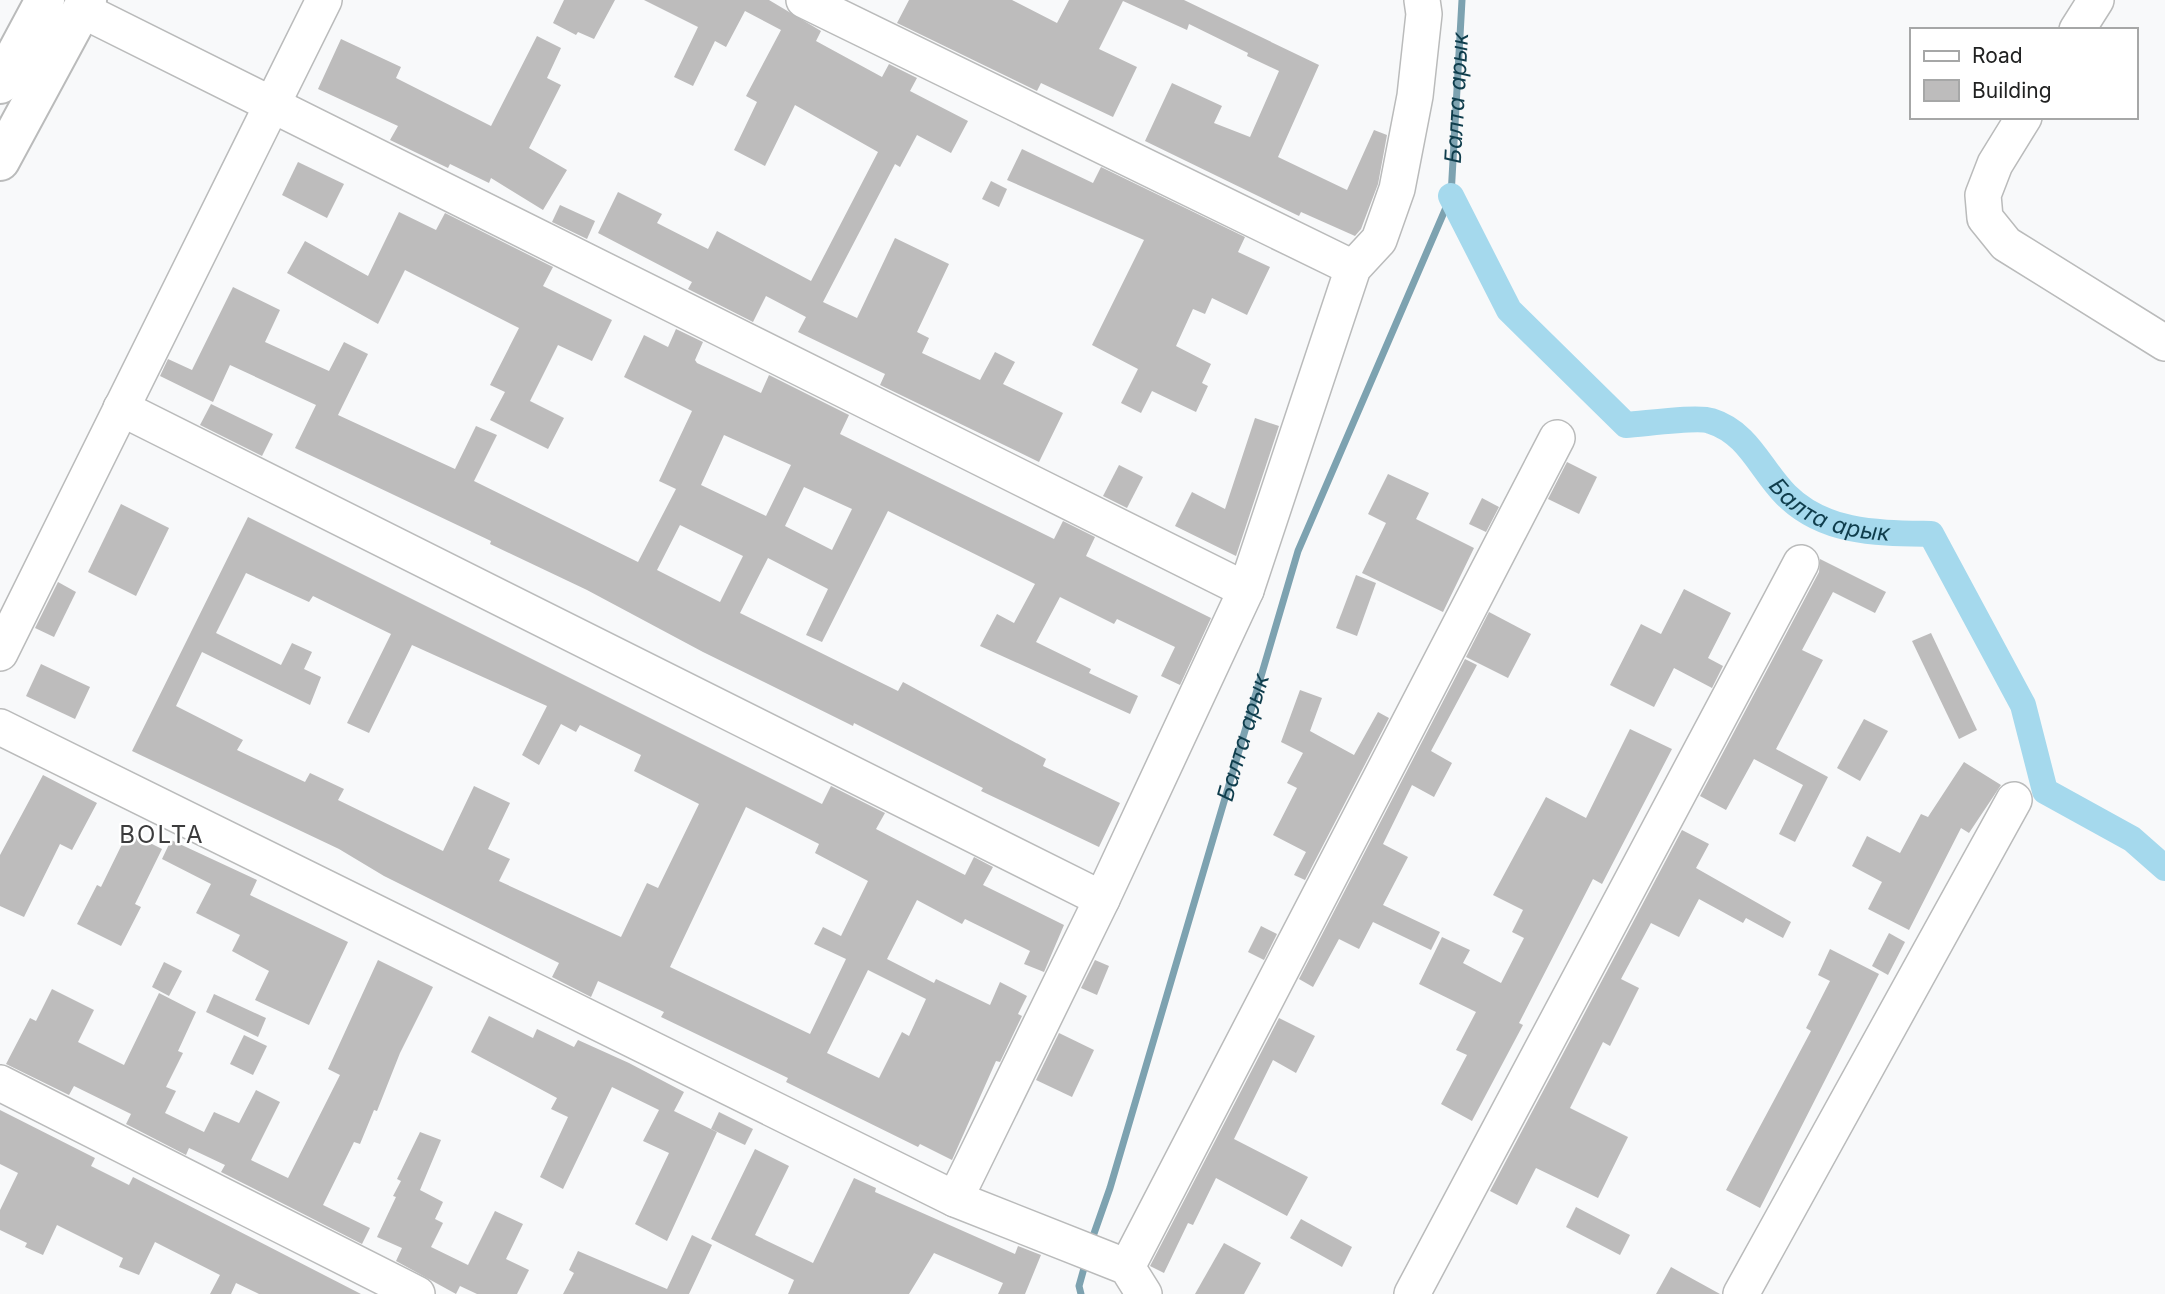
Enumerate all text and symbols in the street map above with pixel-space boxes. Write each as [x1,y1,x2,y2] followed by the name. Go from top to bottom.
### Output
[1910,28,2137,119] legend
[1439,30,1474,164] water label: Балта арык
[1972,43,2023,68] text: Road
[1972,78,2052,103] text: Building
[1763,472,1892,547] water label: Балта арык
[1211,669,1275,804] water label: Балта арык
[119,820,205,849] district label: BOLTA

